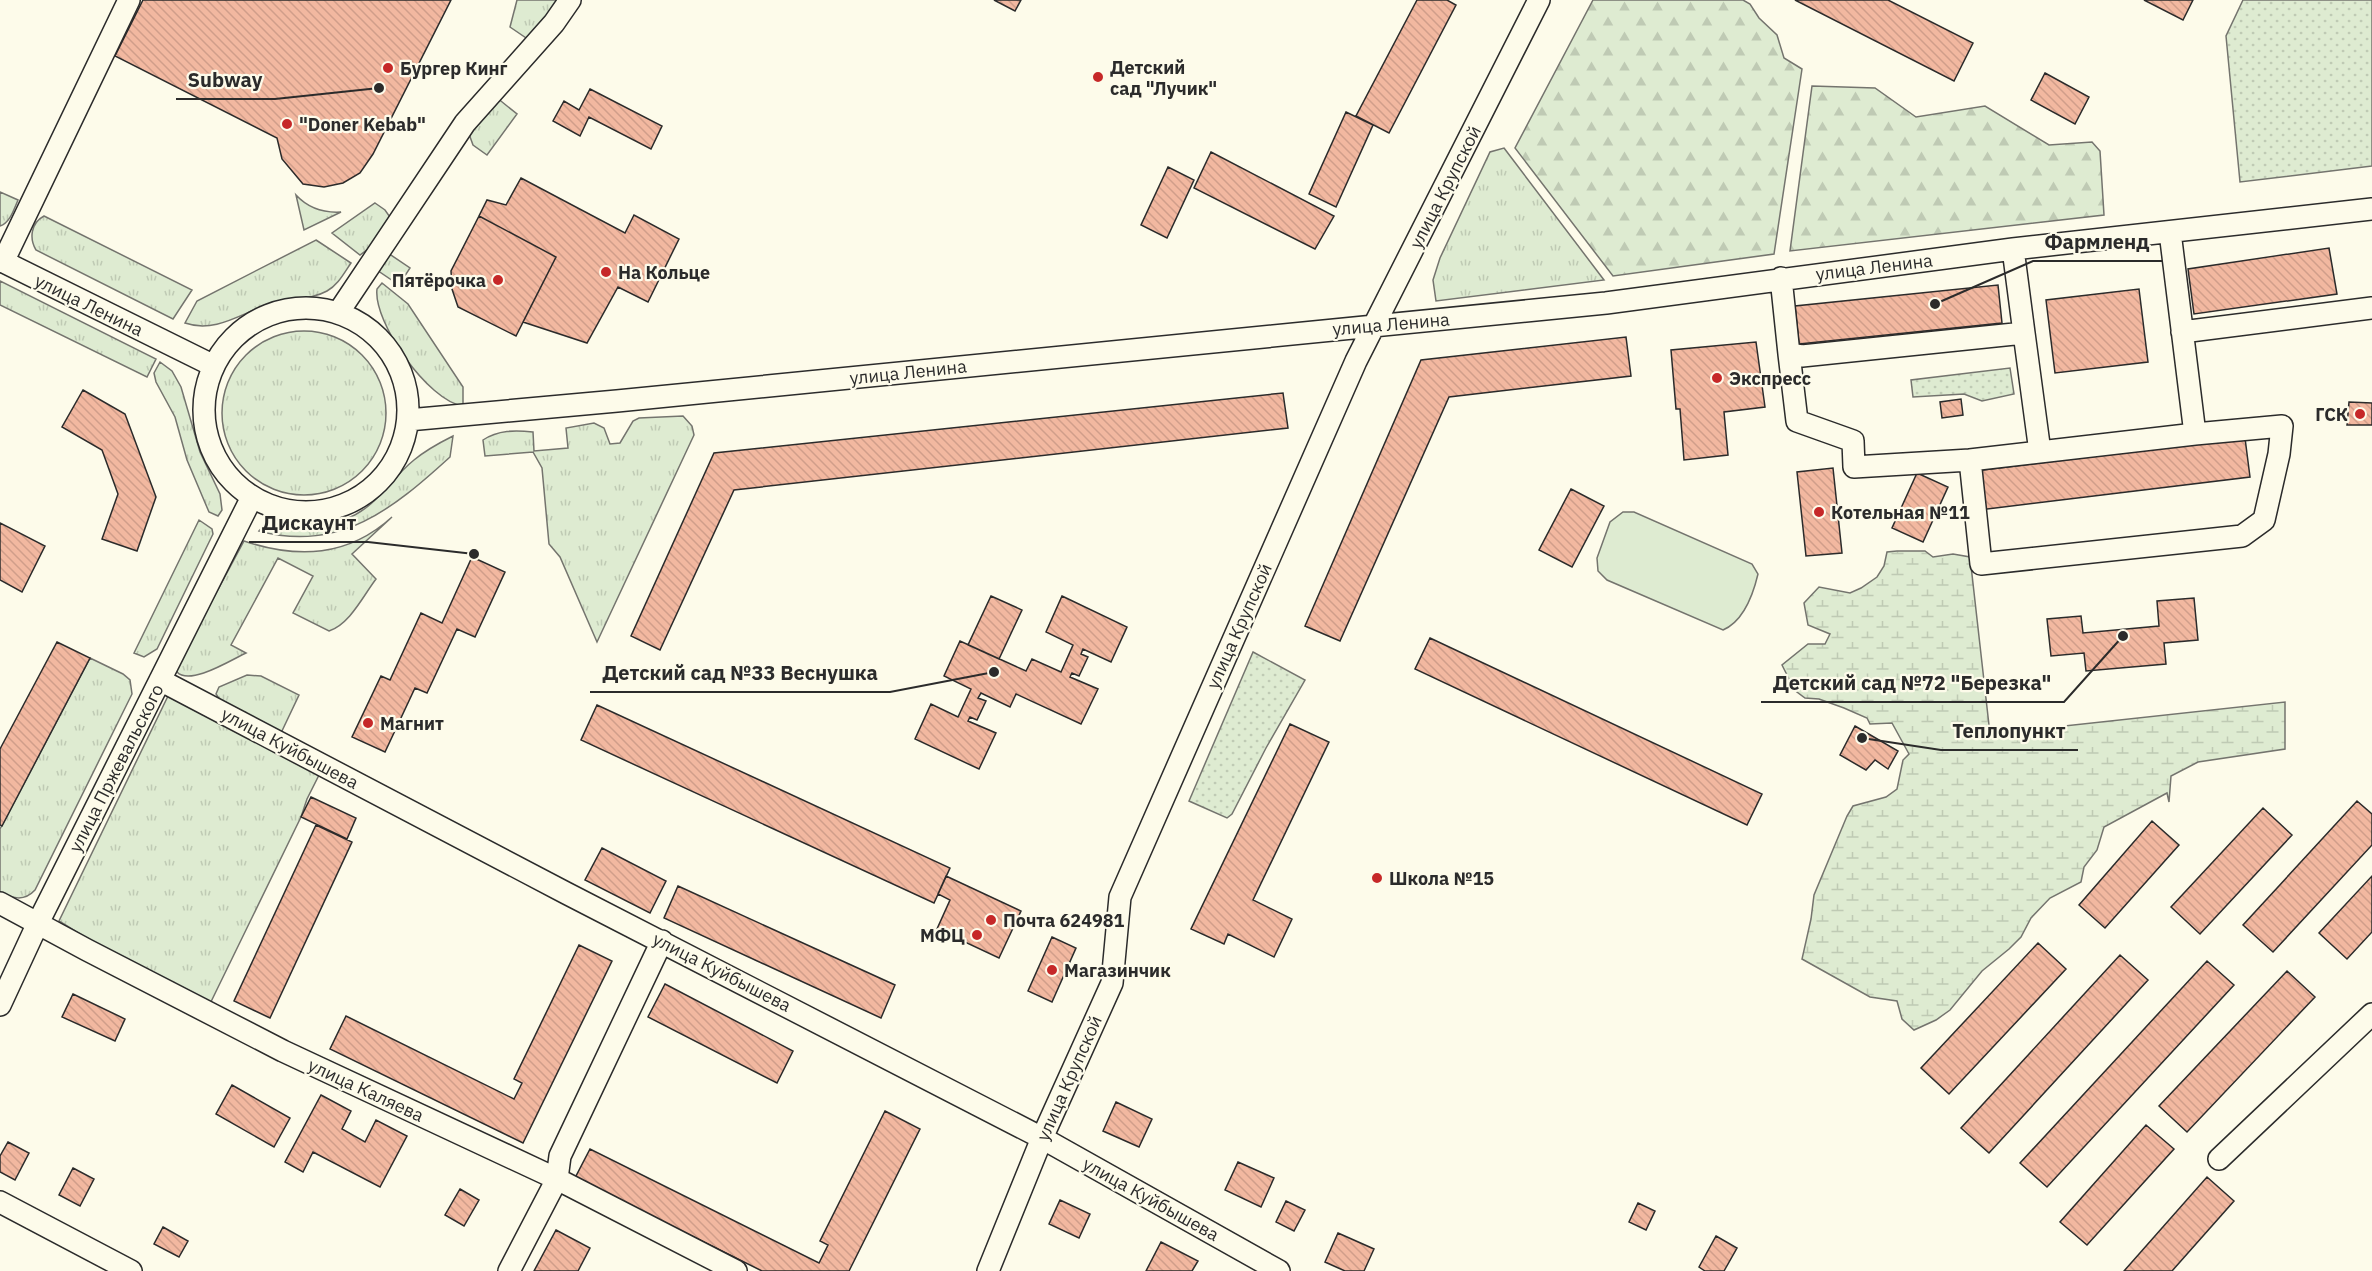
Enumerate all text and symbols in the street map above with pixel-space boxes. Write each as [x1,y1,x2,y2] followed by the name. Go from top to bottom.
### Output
[1110,56,1217,100] place label: Детский сад "Лучик"
[400,57,508,80] place label: Бургер Кинг
[176,61,275,99] callout: Subway
[381,61,395,75] marker: Бургер Кинг
[188,66,263,93] text: Subway
[1091,70,1105,84] marker: Детский сад "Лучик"
[299,113,426,136] place label: "Doner Kebab"
[280,117,294,131] marker: "Doner Kebab"
[1404,122,1486,252] street label: улица Крупской
[2033,223,2162,261] callout: Фармленд
[2045,228,2150,255] text: Фармленд
[1814,248,1934,286] street label: улица Ленина
[618,261,710,284] place label: На Кольце
[599,265,613,279] marker: На Кольце
[31,269,147,341] street label: улица Ленина
[392,269,486,292] place label: Пятёрочка
[491,273,505,287] marker: Пятёрочка
[1331,307,1451,341] street label: улица Ленина
[848,354,968,390] street label: улица Ленина
[1729,367,1811,390] place label: Экспресс
[1710,371,1724,385] marker: Экспресс
[2315,403,2348,426] place label: ГСК
[2353,407,2367,421] marker: ГСК
[1831,501,1970,524] place label: Котельная №11
[249,504,368,542] callout: Дискаунт
[1812,505,1826,519] marker: Котельная №11
[262,509,356,536] text: Дискаунт
[1201,560,1277,692] street label: улица Крупской
[590,654,890,692] callout: Детский сад №33 Веснушка
[602,659,878,686] text: Детский сад №33 Веснушка
[1761,664,2064,702] callout: Детский сад №72 "Березка"
[1773,669,2051,696] text: Детский сад №72 "Березка"
[64,680,168,856] street label: улица Пржевальского
[217,702,363,794] street label: улица Куйбышева
[380,712,444,735] place label: Магнит
[1941,712,2078,750] callout: Теплопункт
[361,716,375,730] marker: Магнит
[1952,717,2066,744] text: Теплопункт
[1389,867,1494,890] place label: Школа №15
[1370,871,1384,885] marker: Школа №15
[1003,909,1125,932] place label: Почта 624981
[984,913,998,927] marker: Почта 624981
[920,924,965,947] place label: МФЦ
[649,927,795,1017] street label: улица Куйбышева
[970,928,984,942] marker: МФЦ
[1064,959,1171,982] place label: Магазинчик
[1045,963,1059,977] marker: Магазинчик
[1031,1012,1107,1144] street label: улица Крупской
[305,1053,428,1127] street label: улица Каляева
[1079,1152,1223,1246] street label: улица Куйбышева

